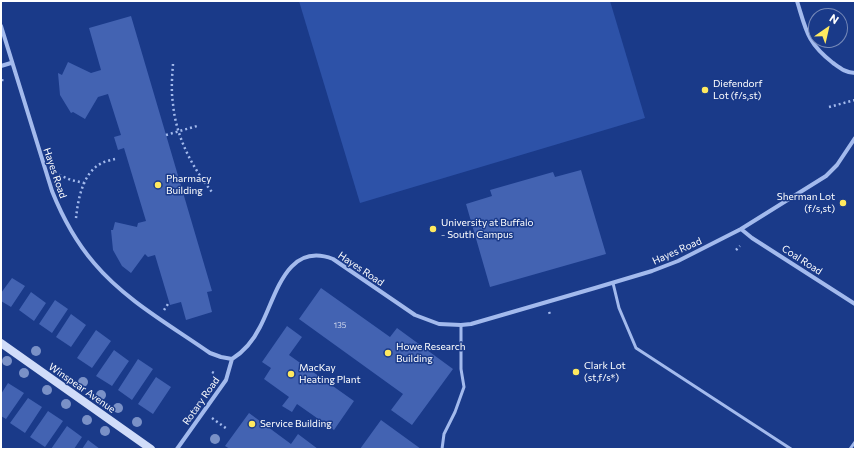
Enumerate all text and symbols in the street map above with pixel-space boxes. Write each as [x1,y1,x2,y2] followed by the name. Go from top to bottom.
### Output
[808,8,848,48] north arrow
[827,11,841,26] text: N
[713,78,763,102] place label: Diefendorf Lot (f/s,st)
[700,85,710,95] marker: Diefendorf Lot (f/s,st)
[41,146,69,200] street label: Hayes Road
[166,173,211,196] place label: Pharmacy Building
[153,180,163,190] marker: Pharmacy Building
[777,191,835,214] place label: Sherman Lot (f/s,st)
[838,198,848,208] marker: Sherman Lot (f/s,st)
[441,217,534,240] place label: University at Buffalo - South Campus
[428,224,438,234] marker: University at Buffalo - South Campus
[650,235,704,267] street label: Hayes Road
[780,242,824,278] street label: Coal Road
[336,249,386,289] street label: Hayes Road
[334,320,346,330] house number: 135
[396,341,466,364] place label: Howe Research Building
[383,348,393,358] marker: Howe Research Building
[584,360,626,384] place label: Clark Lot (st,f/s*)
[46,361,118,415] street label: Winspear Avenue
[299,362,361,386] place label: MacKay Heating Plant
[571,367,581,377] marker: Clark Lot (st,f/s*)
[286,369,296,379] marker: MacKay Heating Plant
[180,375,222,427] street label: Rotary Road
[260,418,332,430] place label: Service Building
[247,419,257,429] marker: Service Building

